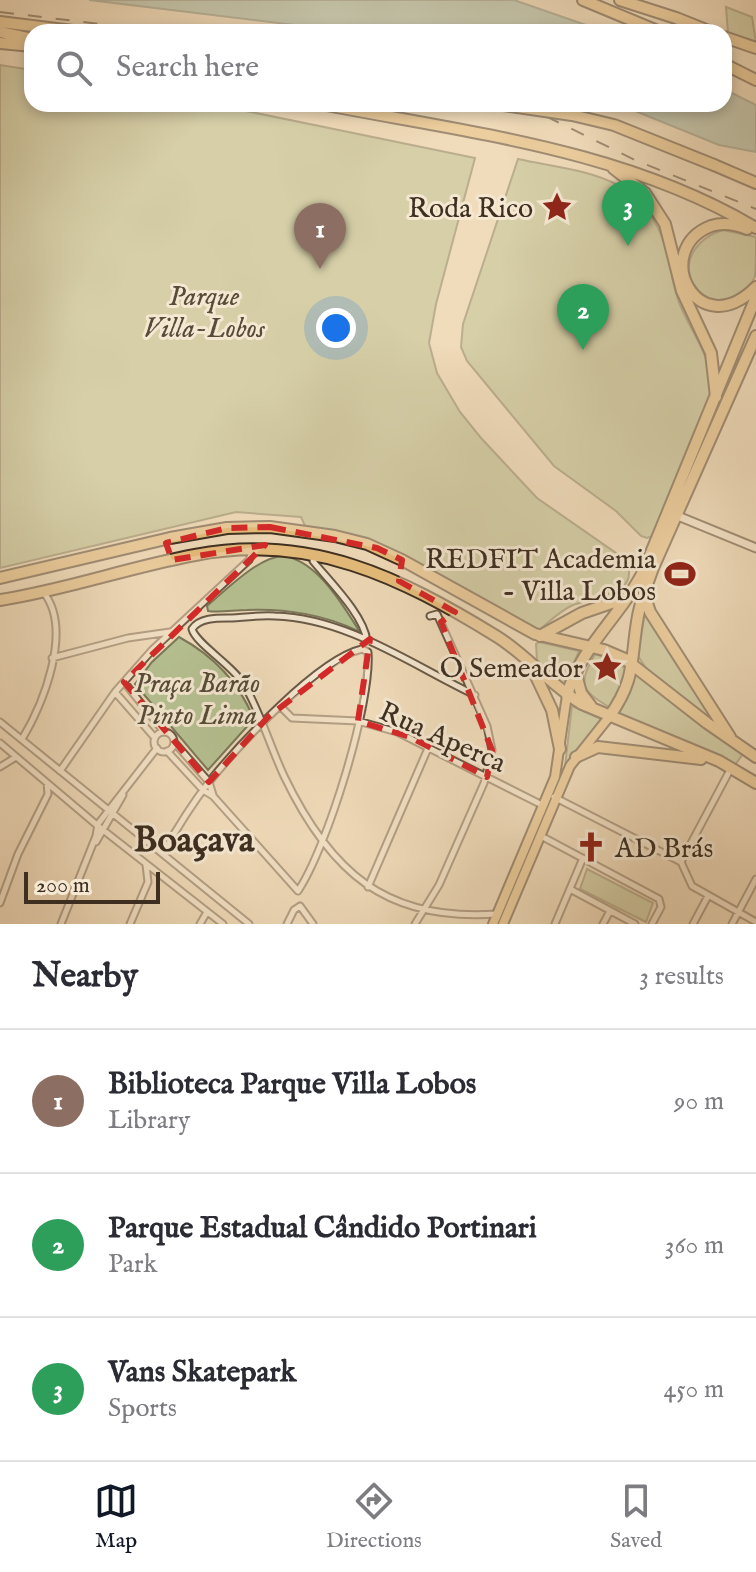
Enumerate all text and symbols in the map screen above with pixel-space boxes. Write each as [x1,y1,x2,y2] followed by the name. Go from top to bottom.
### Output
[24,24,732,112] search box
[52,46,96,90] icon: search
[116,49,259,87] text: Search here
[602,180,654,246] pin: 3
[540,190,574,224] place icon: Roda Rico
[408,192,533,227] place label: Roda Rico
[294,203,346,269] pin: 1
[143,280,266,347] park label: Parque Villa-Lobos
[557,284,609,350] pin: 2
[316,308,356,348] your location
[425,543,657,610] place label: REDFIT Academia - Villa Lobos
[663,557,697,591] sports icon: REDFIT Academia - Villa Lobos
[590,650,624,684] place icon: O Semeador
[440,652,583,687] place label: O Semeador
[134,667,260,734] park label: Praça Barão Pinto Lima
[373,695,512,782] street label: Rua Aperca
[134,818,256,864] district label: Boaçava
[574,830,608,864] church icon: AD Brás
[614,832,713,867] place label: AD Brás
[24,868,160,904] scale bar
[36,872,90,900] text: 200 m
[32,955,138,998] text: Nearby
[639,960,724,993] text: 3 results
[108,1066,476,1104] text: Biblioteca Parque Villa Lobos
[53,1085,63,1118] text: 1
[674,1085,724,1118] text: 90 m
[108,1104,190,1137] text: Library
[108,1210,537,1248] text: Parque Estadual Cândido Portinari
[52,1229,64,1262] text: 2
[665,1229,724,1262] text: 360 m
[108,1248,157,1281] text: Park
[108,1354,296,1392] text: Vans Skatepark
[53,1373,63,1406] text: 3
[664,1373,724,1406] text: 450 m
[108,1392,177,1425] text: Sports
[94,1479,138,1555] tab: Map
[326,1479,422,1555] tab: Directions
[610,1479,662,1555] tab: Saved

